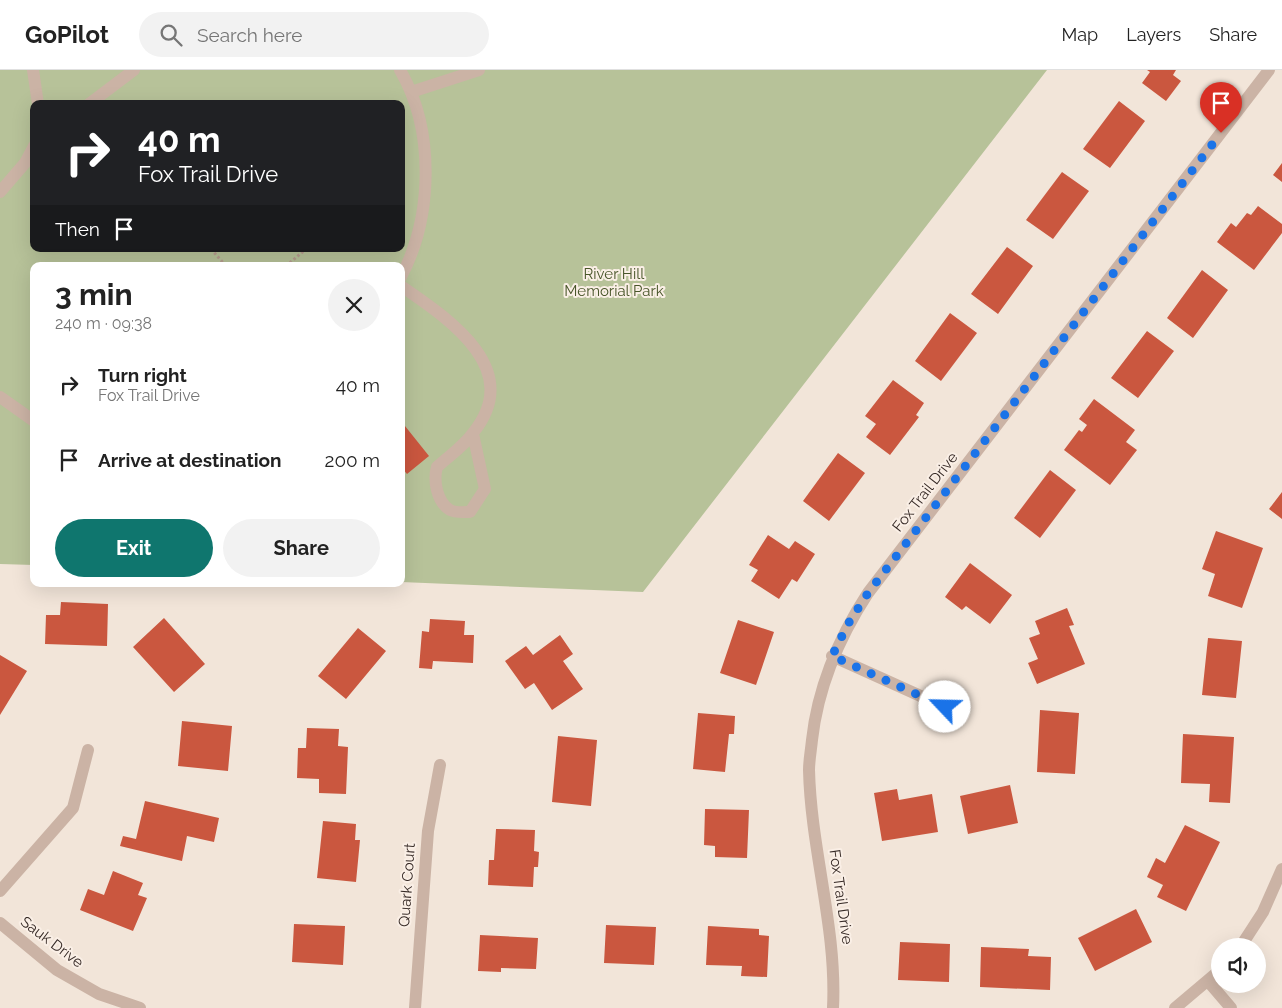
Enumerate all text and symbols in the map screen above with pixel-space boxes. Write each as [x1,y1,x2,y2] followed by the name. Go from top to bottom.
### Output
[139,12,489,57] search box
[25,20,109,49] text: GoPilot
[157,21,185,49] icon: search
[197,24,303,46] text: Search here
[1062,24,1098,45] text: Map
[1126,24,1181,45] text: Layers
[1209,24,1257,45] text: Share
[1200,82,1242,133] pin
[1207,89,1235,117] icon: arrive
[138,119,220,160] text: 40 m
[55,120,120,185] icon: right
[138,161,278,187] text: Fox Trail Drive
[110,215,138,243] icon: arrive
[55,218,100,240] text: Then
[564,265,664,300] park label: River Hill Memorial Park
[55,277,133,312] text: 3 min
[328,279,380,331] button: close
[55,314,152,333] text: 240 m · 09:38
[98,364,187,386] text: Turn right
[55,371,83,399] icon: right
[336,374,380,396] text: 40 m
[98,386,200,405] text: Fox Trail Drive
[55,446,83,474] icon: arrive
[98,449,282,471] text: Arrive at destination
[325,449,380,471] text: 200 m
[888,449,962,535] street label: Fox Trail Drive
[55,519,213,577] button: Exit
[223,519,380,577] button: Share
[918,680,970,732] position arrow
[395,843,419,927] street label: Quark Court
[825,848,857,946] street label: Fox Trail Drive
[17,913,87,971] street label: Sauk Drive
[1211,938,1266,993] map controls
[1211,938,1266,993] button: sound

